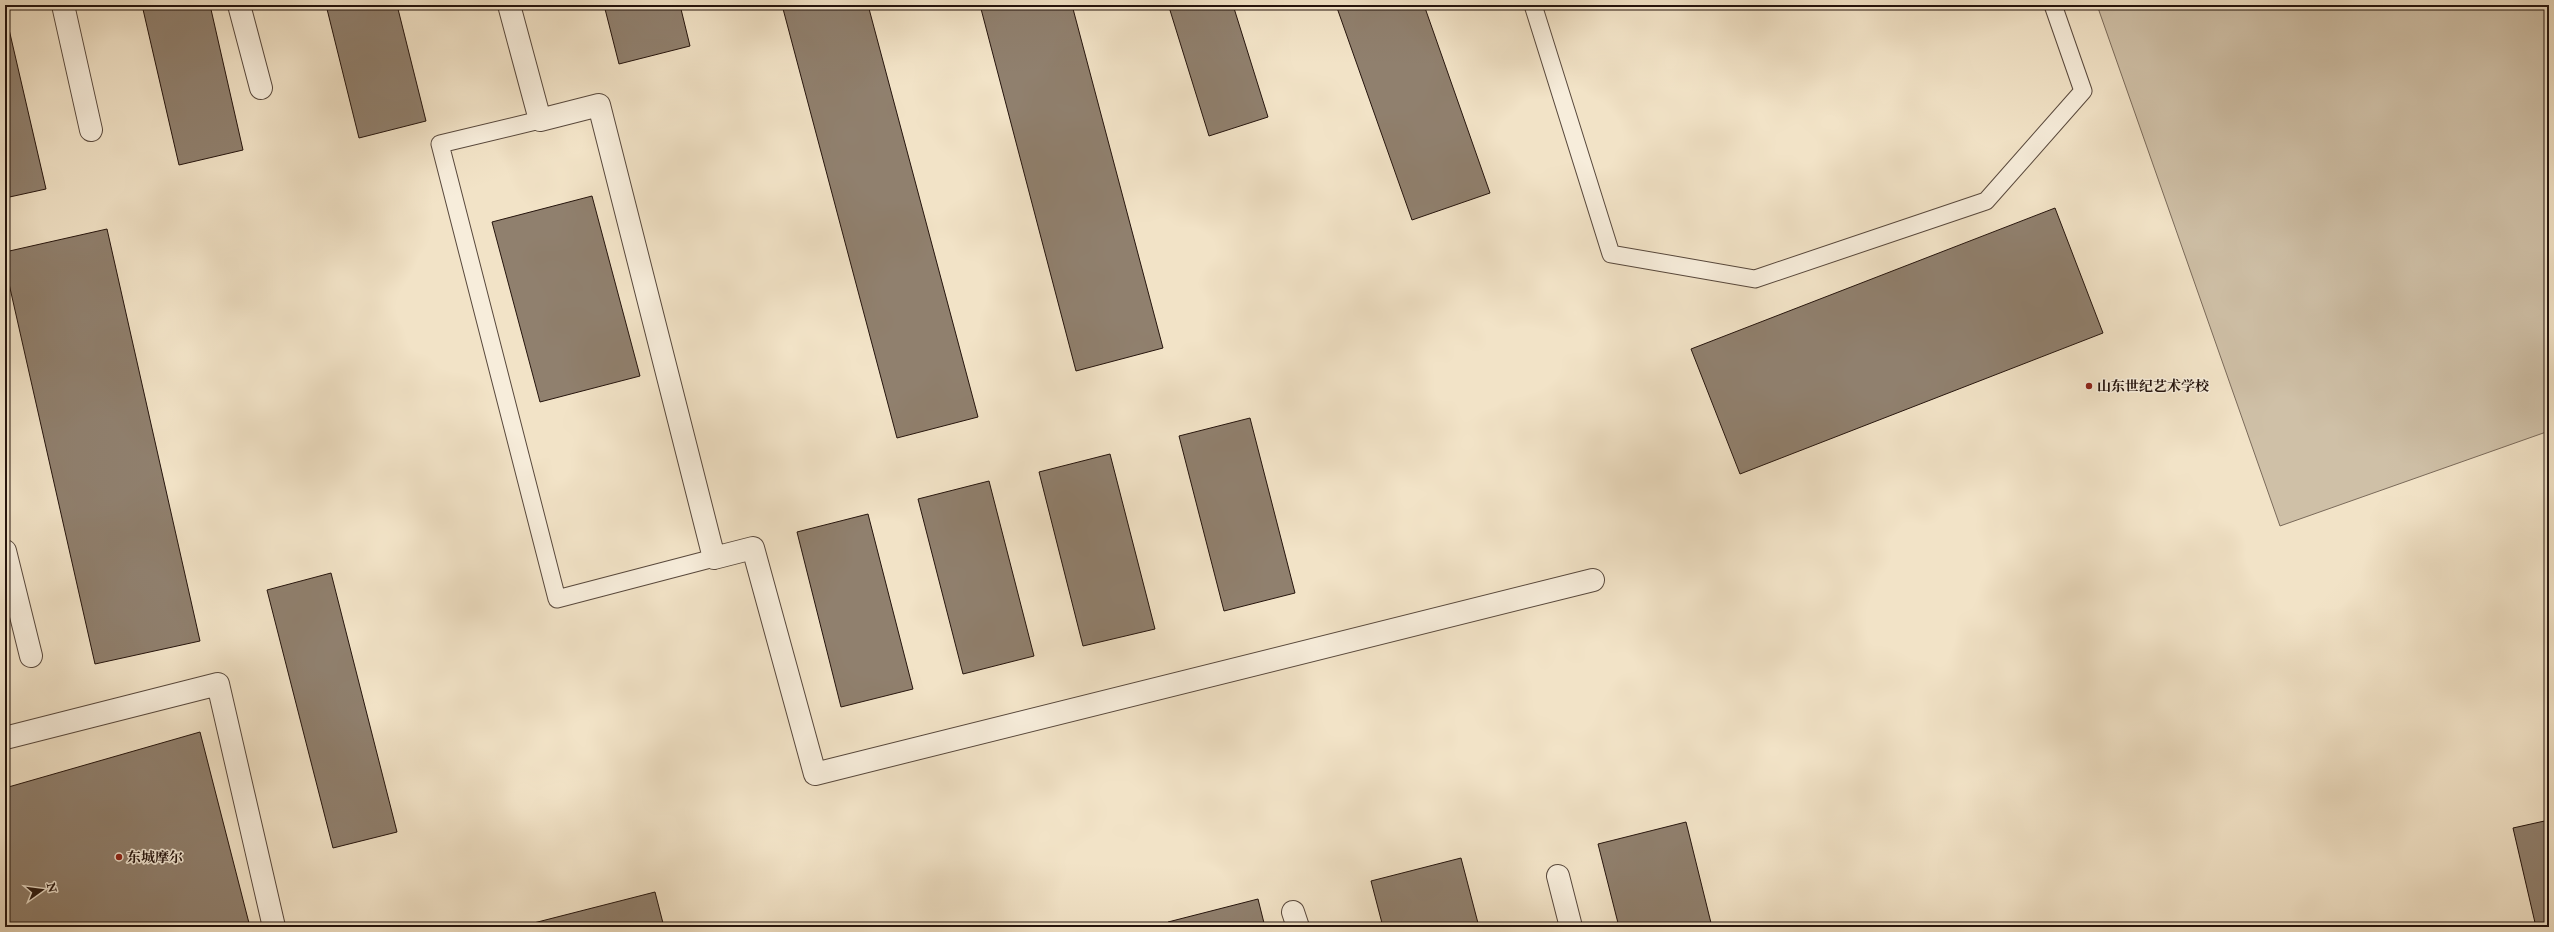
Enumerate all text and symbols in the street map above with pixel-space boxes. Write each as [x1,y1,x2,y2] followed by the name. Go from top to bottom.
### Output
[2097,378,2209,395] place label: 山东世纪艺术学校
[2084,381,2094,391] marker: 山东世纪艺术学校
[127,849,183,866] place label: 东城摩尔
[114,852,124,862] marker: 东城摩尔
[22,870,62,910] north arrow
[43,880,59,895] text: N

